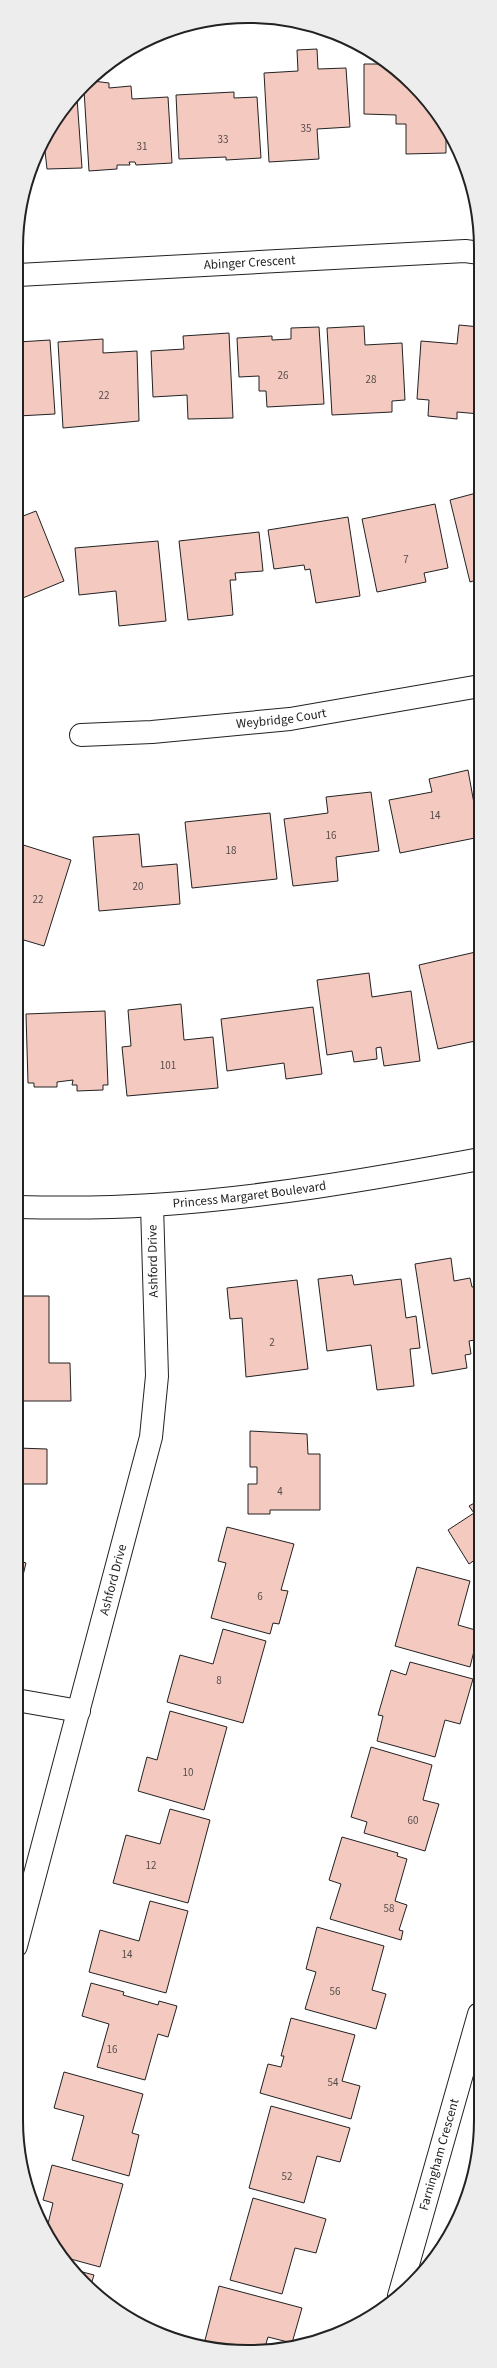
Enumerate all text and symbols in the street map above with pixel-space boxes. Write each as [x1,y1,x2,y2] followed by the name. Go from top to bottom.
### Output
[301,121,311,136] house number: 35
[218,132,228,147] house number: 33
[137,139,147,154] house number: 31
[203,251,297,274] street label: Abinger Crescent
[278,368,289,383] house number: 26
[366,372,377,387] house number: 28
[99,388,109,403] house number: 22
[403,552,409,567] house number: 7
[235,704,328,733] street label: Weybridge Court
[430,808,441,823] house number: 14
[326,828,337,843] house number: 16
[226,843,237,858] house number: 18
[133,879,143,894] house number: 20
[33,892,43,907] house number: 22
[160,1058,176,1073] house number: 101
[172,1177,327,1213] street label: Princess Margaret Boulevard
[143,1224,163,1298] street label: Ashford Drive
[269,1335,275,1350] house number: 2
[277,1484,283,1499] house number: 4
[95,1542,131,1617] street label: Ashford Drive
[257,1589,263,1604] house number: 6
[216,1673,222,1688] house number: 8
[183,1765,193,1780] house number: 10
[408,1813,418,1828] house number: 60
[146,1858,156,1873] house number: 12
[384,1901,395,1916] house number: 58
[122,1947,133,1962] house number: 14
[330,1984,341,1999] house number: 56
[107,2042,118,2057] house number: 16
[328,2075,339,2090] house number: 54
[415,2096,464,2213] street label: Farningham Crescent
[282,2169,292,2184] house number: 52

